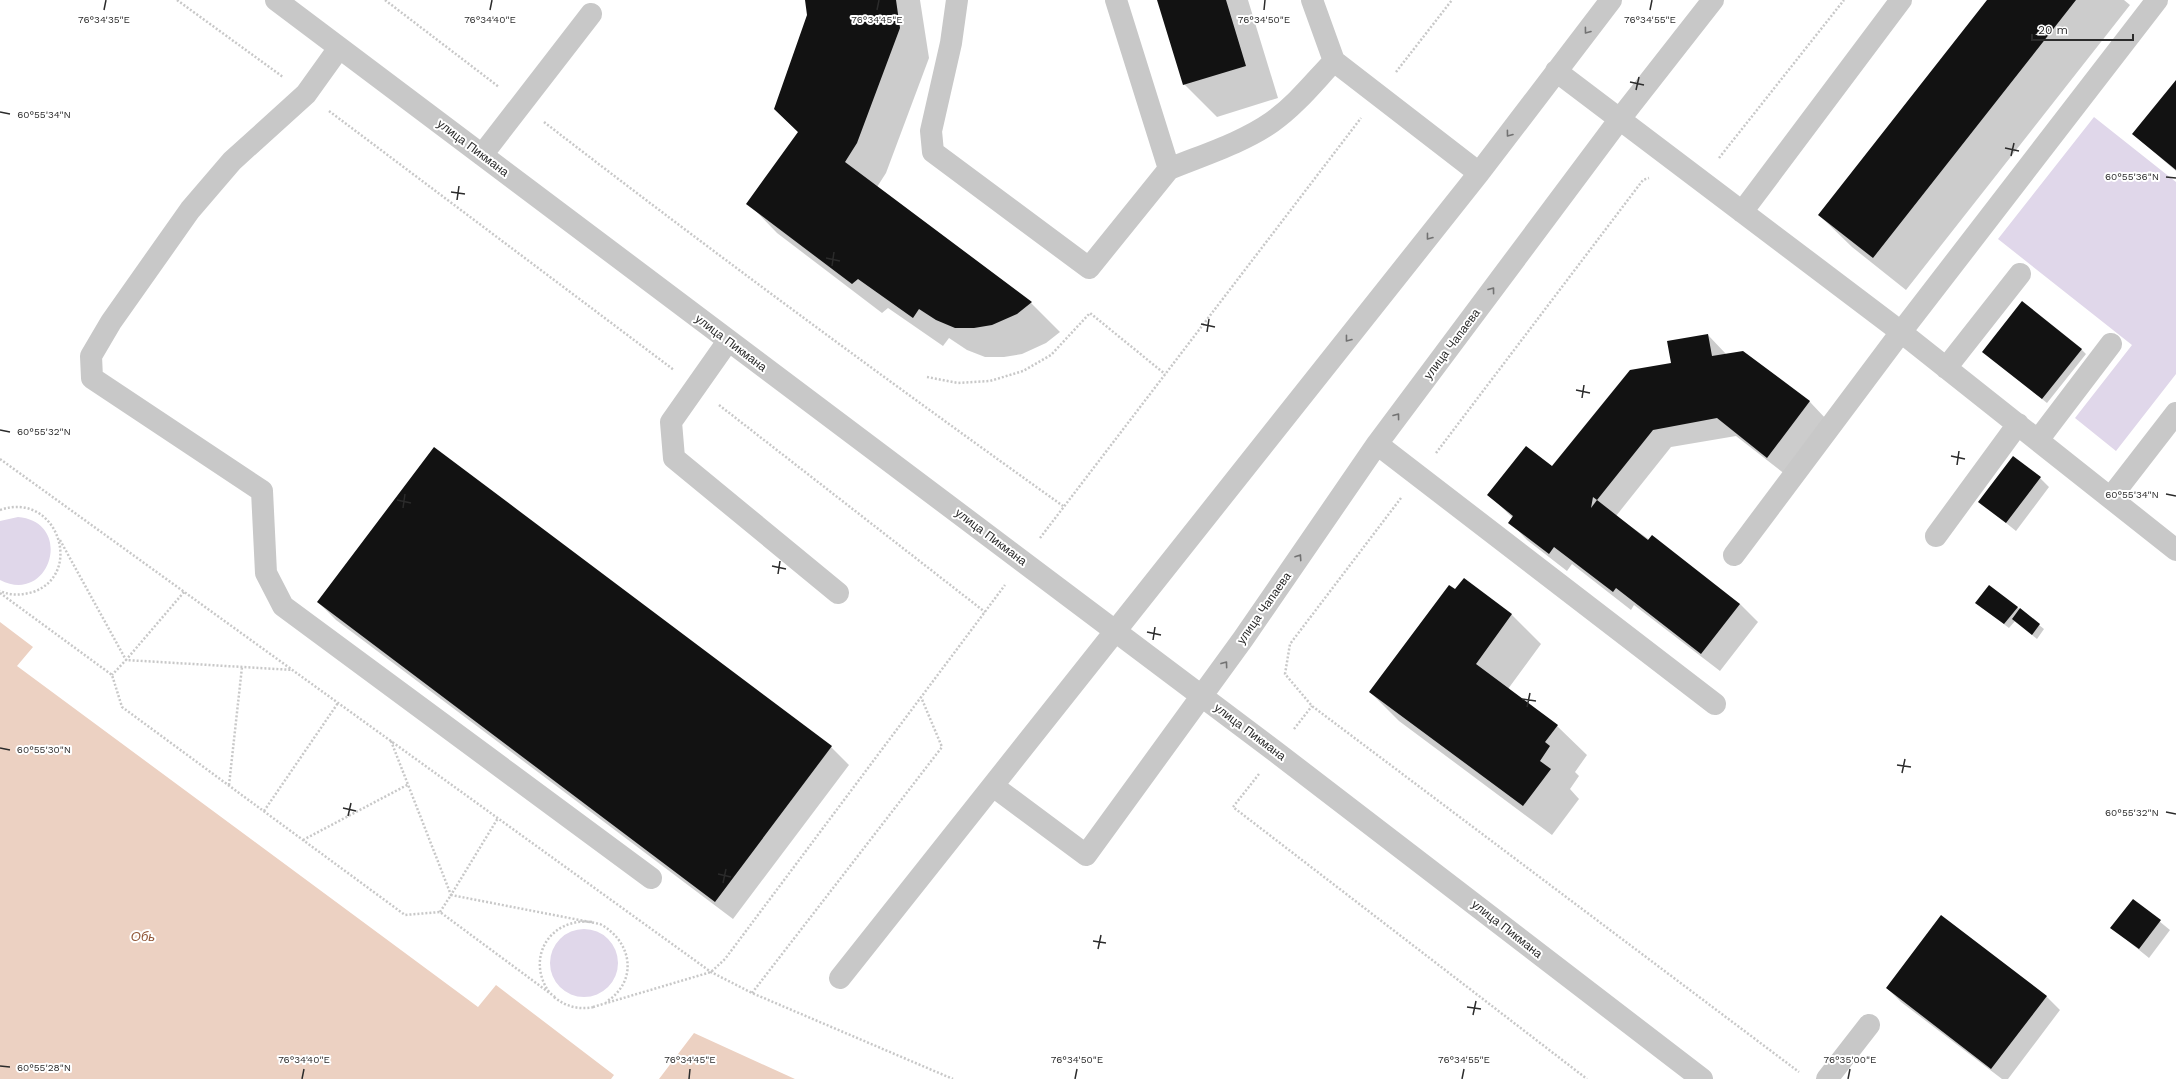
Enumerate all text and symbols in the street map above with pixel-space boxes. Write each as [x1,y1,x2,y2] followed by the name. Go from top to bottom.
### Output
[78,14,130,25] text: 76°34'35"E
[464,14,516,25] text: 76°34'40"E
[851,14,903,25] text: 76°34'45"E
[1238,14,1290,25] text: 76°34'50"E
[1624,14,1676,25] text: 76°34'55"E
[2032,16,2133,42] scale bar
[2038,23,2068,37] text: 20 m
[1585,27,1592,34] one-way arrow
[17,109,71,120] text: 60°55'34"N
[434,117,512,180] street label: улица Пикмана
[1506,130,1513,137] one-way arrow
[2105,171,2159,182] text: 60°55'36"N
[1426,232,1433,239] one-way arrow
[1487,287,1494,294] one-way arrow
[1421,306,1483,382] street label: улица Чапаева
[692,312,770,375] street label: улица Пикмана
[1345,334,1352,341] one-way arrow
[1393,413,1400,420] one-way arrow
[17,426,71,437] text: 60°55'32"N
[2105,489,2159,500] text: 60°55'34"N
[952,506,1030,569] street label: улица Пикмана
[1294,554,1302,561] one-way arrow
[1234,569,1294,647] street label: улица Чапаева
[1220,661,1228,668] one-way arrow
[1211,701,1289,764] street label: улица Пикмана
[17,744,71,755] text: 60°55'30"N
[2105,807,2159,818] text: 60°55'32"N
[1469,897,1545,961] street label: улица Пикмана
[131,929,155,944] water label: Обь
[278,1054,330,1065] text: 76°34'40"E
[664,1054,716,1065] text: 76°34'45"E
[1051,1054,1103,1065] text: 76°34'50"E
[1438,1054,1490,1065] text: 76°34'55"E
[1824,1054,1876,1065] text: 76°35'00"E
[17,1062,71,1073] text: 60°55'28"N

